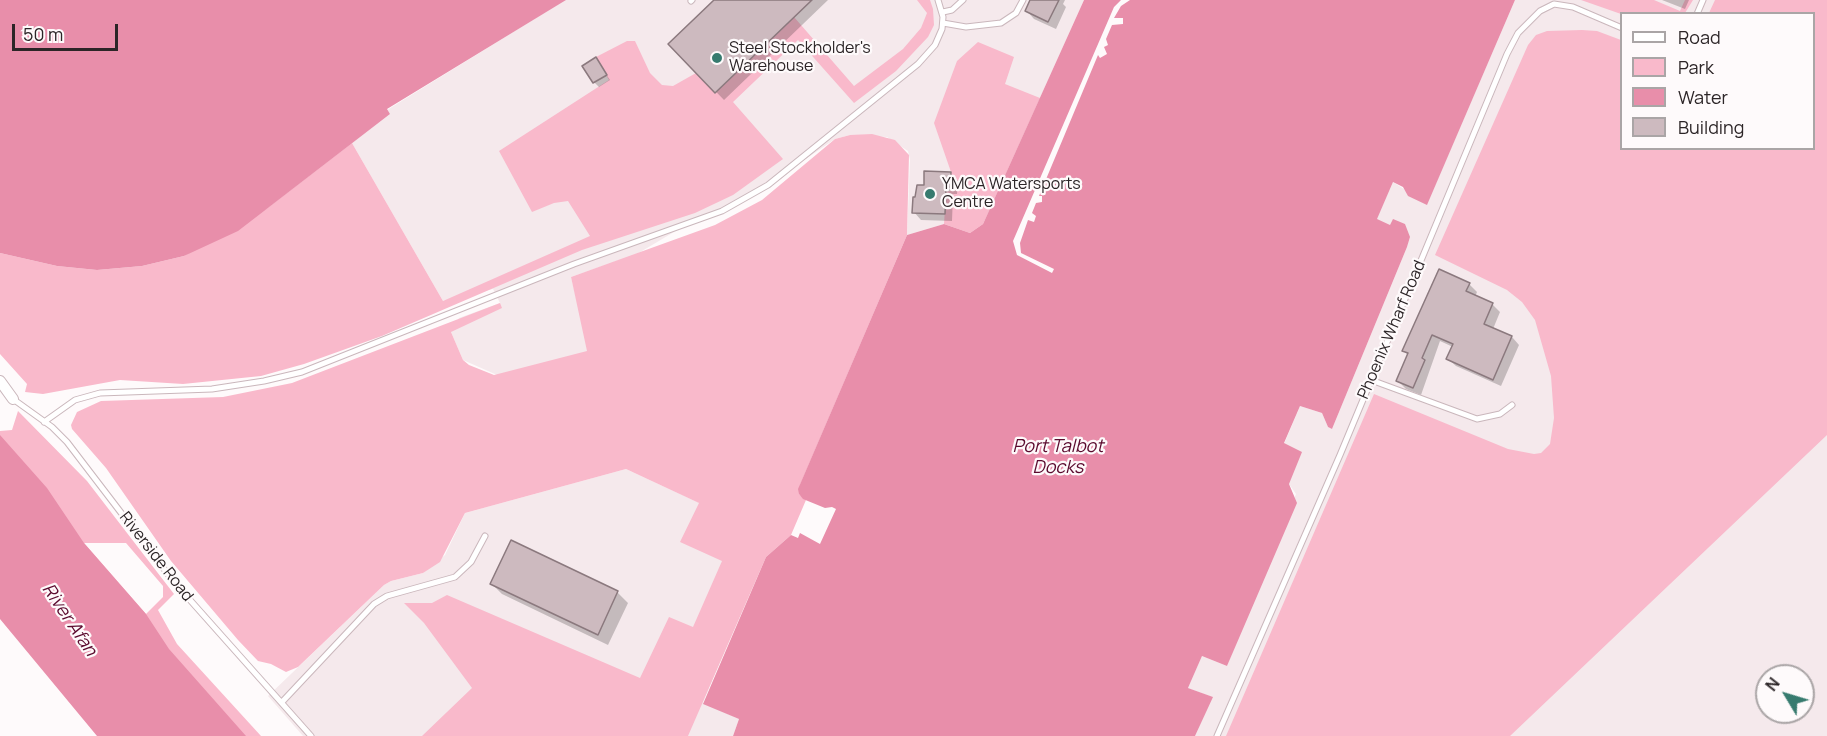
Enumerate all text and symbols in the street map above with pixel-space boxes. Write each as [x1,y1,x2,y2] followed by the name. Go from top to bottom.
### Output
[15,12,122,50] scale bar
[1620,12,1815,150] legend
[23,22,63,46] text: 50 m
[1678,25,1721,49] text: Road
[729,39,871,77] place label: Steel Stockholder's Warehouse
[710,51,724,65] marker: Steel Stockholder's Warehouse
[1678,55,1714,79] text: Park
[1678,85,1728,109] text: Water
[1678,115,1744,139] text: Building
[942,175,1081,213] place label: YMCA Watersports Centre
[923,187,937,201] marker: YMCA Watersports Centre
[1354,258,1430,402] street label: Phoenix Wharf Road
[1013,436,1103,478] water label: Port Talbot Docks
[115,508,197,606] street label: Riverside Road
[37,580,101,660] water label: River Afan
[1755,664,1815,724] north arrow
[1760,673,1785,695] text: N

